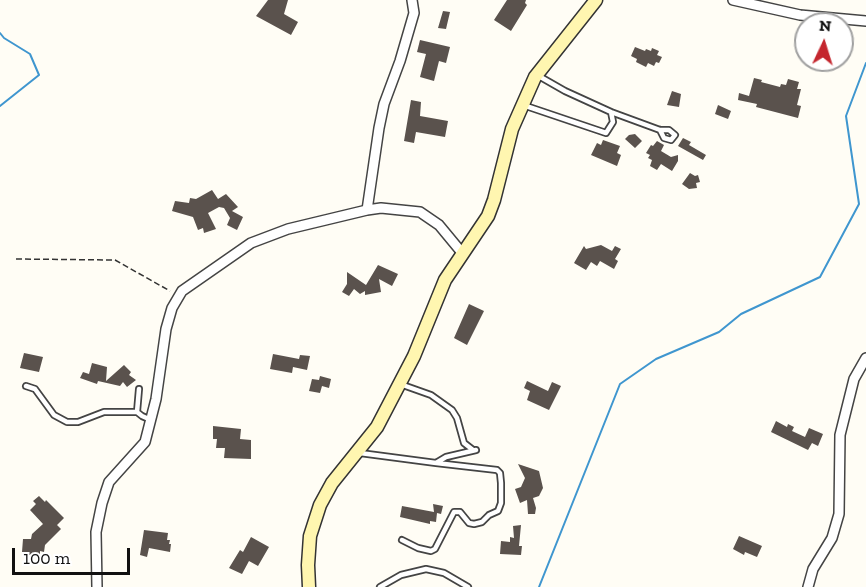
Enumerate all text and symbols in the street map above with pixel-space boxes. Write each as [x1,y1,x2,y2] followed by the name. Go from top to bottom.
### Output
[794,12,854,72] north arrow
[818,16,832,35] text: N
[15,536,134,574] scale bar
[23,547,70,569] text: 100 m

